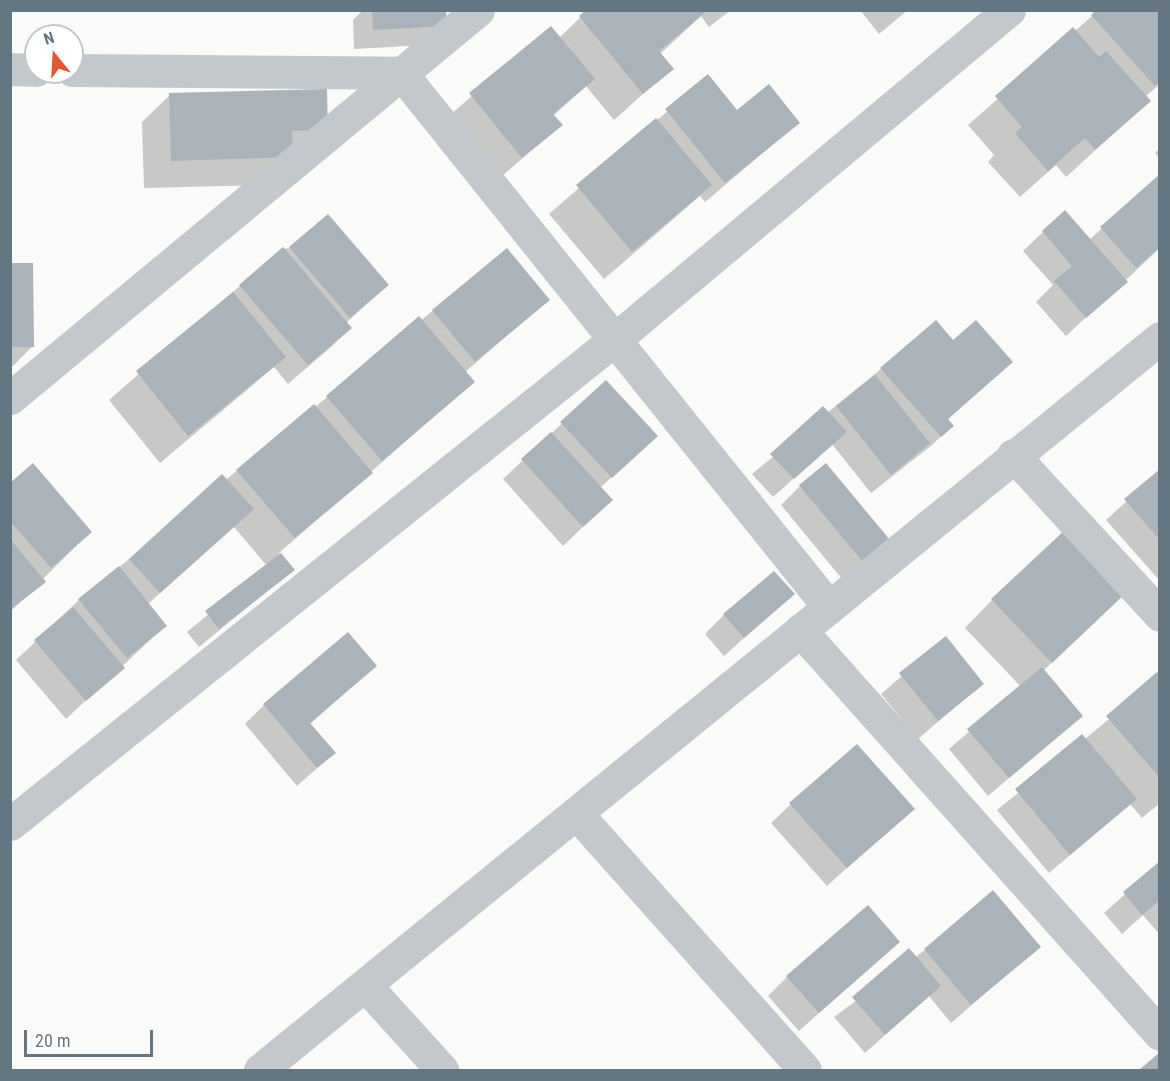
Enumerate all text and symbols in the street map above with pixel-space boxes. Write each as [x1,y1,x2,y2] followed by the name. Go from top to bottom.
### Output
[24,24,84,84] north arrow
[41,28,56,49] text: N
[27,1018,156,1056] scale bar
[35,1030,70,1051] text: 20 m

